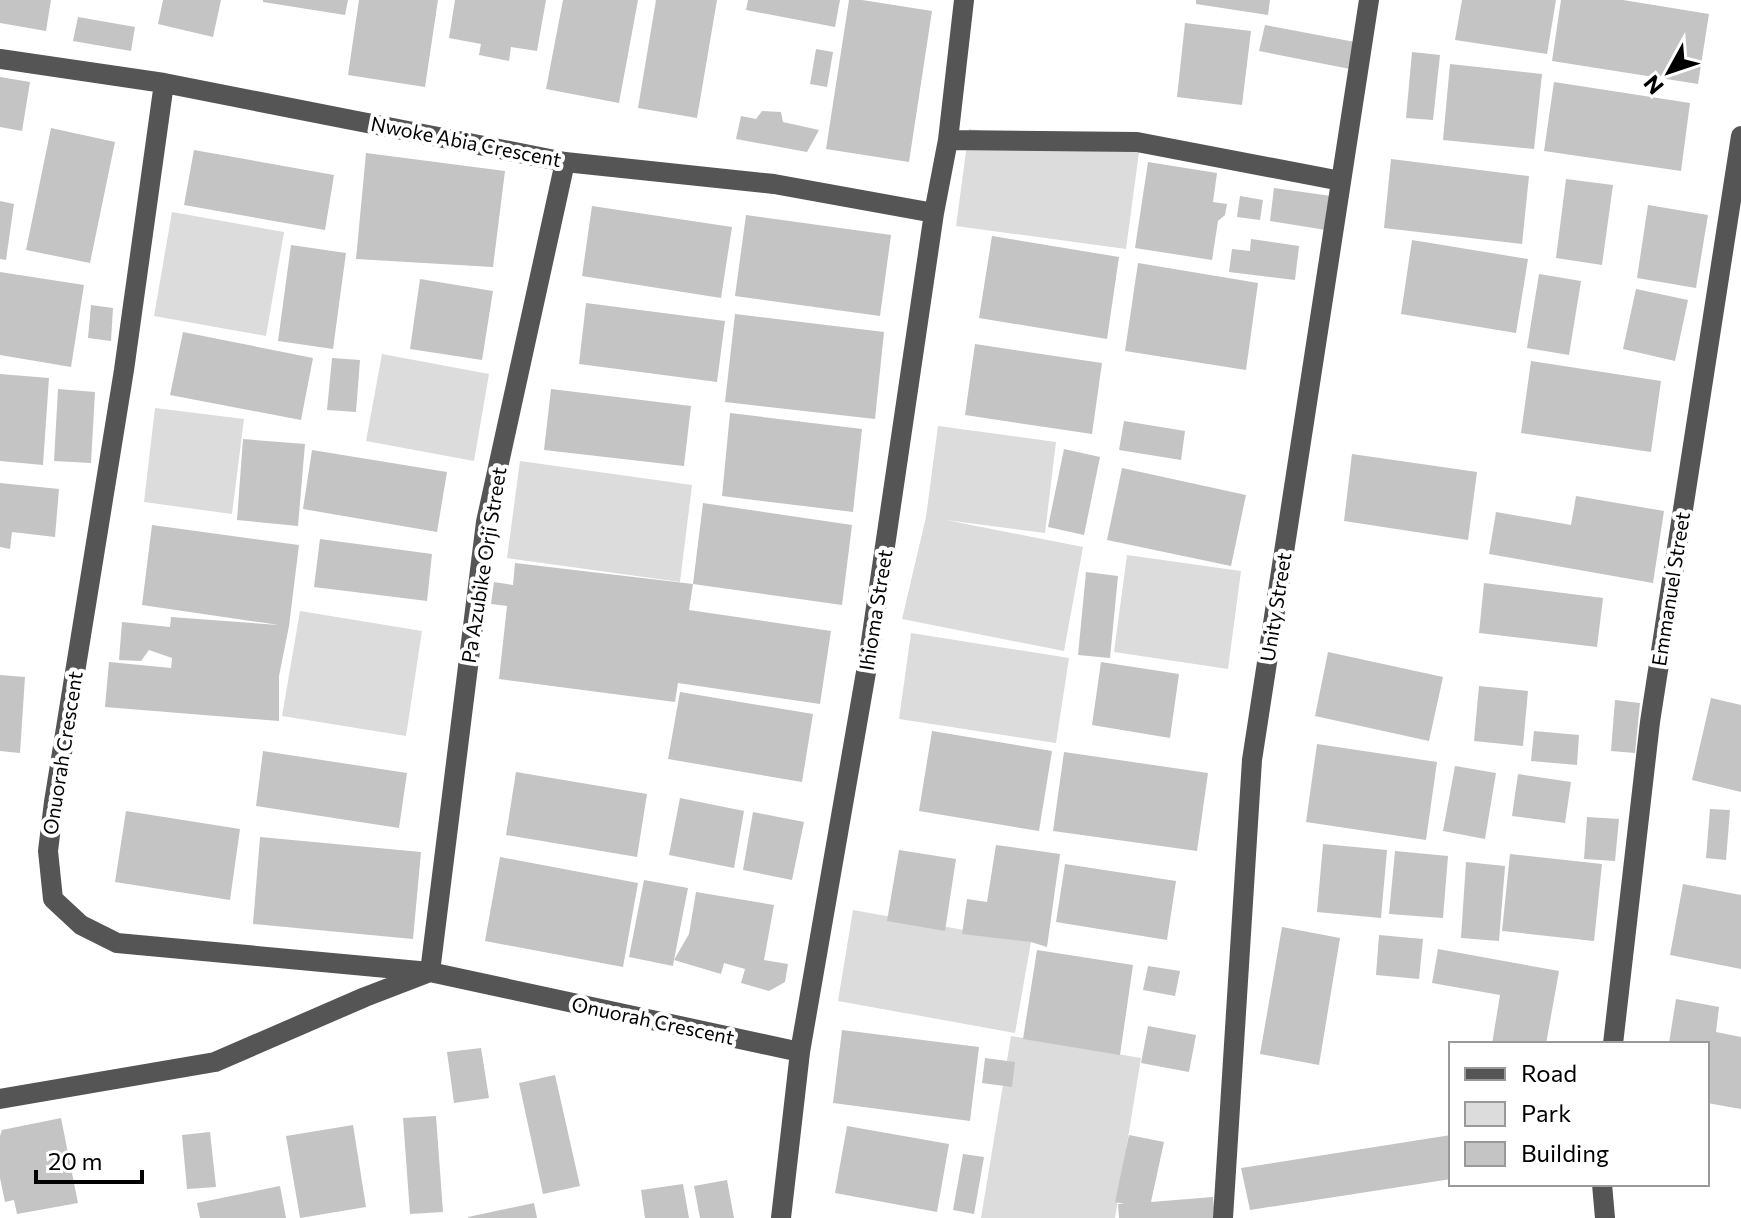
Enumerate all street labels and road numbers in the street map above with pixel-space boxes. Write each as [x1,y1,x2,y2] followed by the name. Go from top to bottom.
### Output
[369,111,564,171] street label: Nwoke Abia Crescent
[456,465,510,665] street label: Pa Azubike Orji Street
[1646,510,1694,668] street label: Emmanuel Street
[854,548,896,672] street label: Ihioma Street
[1255,551,1295,663] street label: Unity Street
[37,669,87,836] street label: Onuorah Crescent
[570,991,737,1049] street label: Onuorah Crescent

